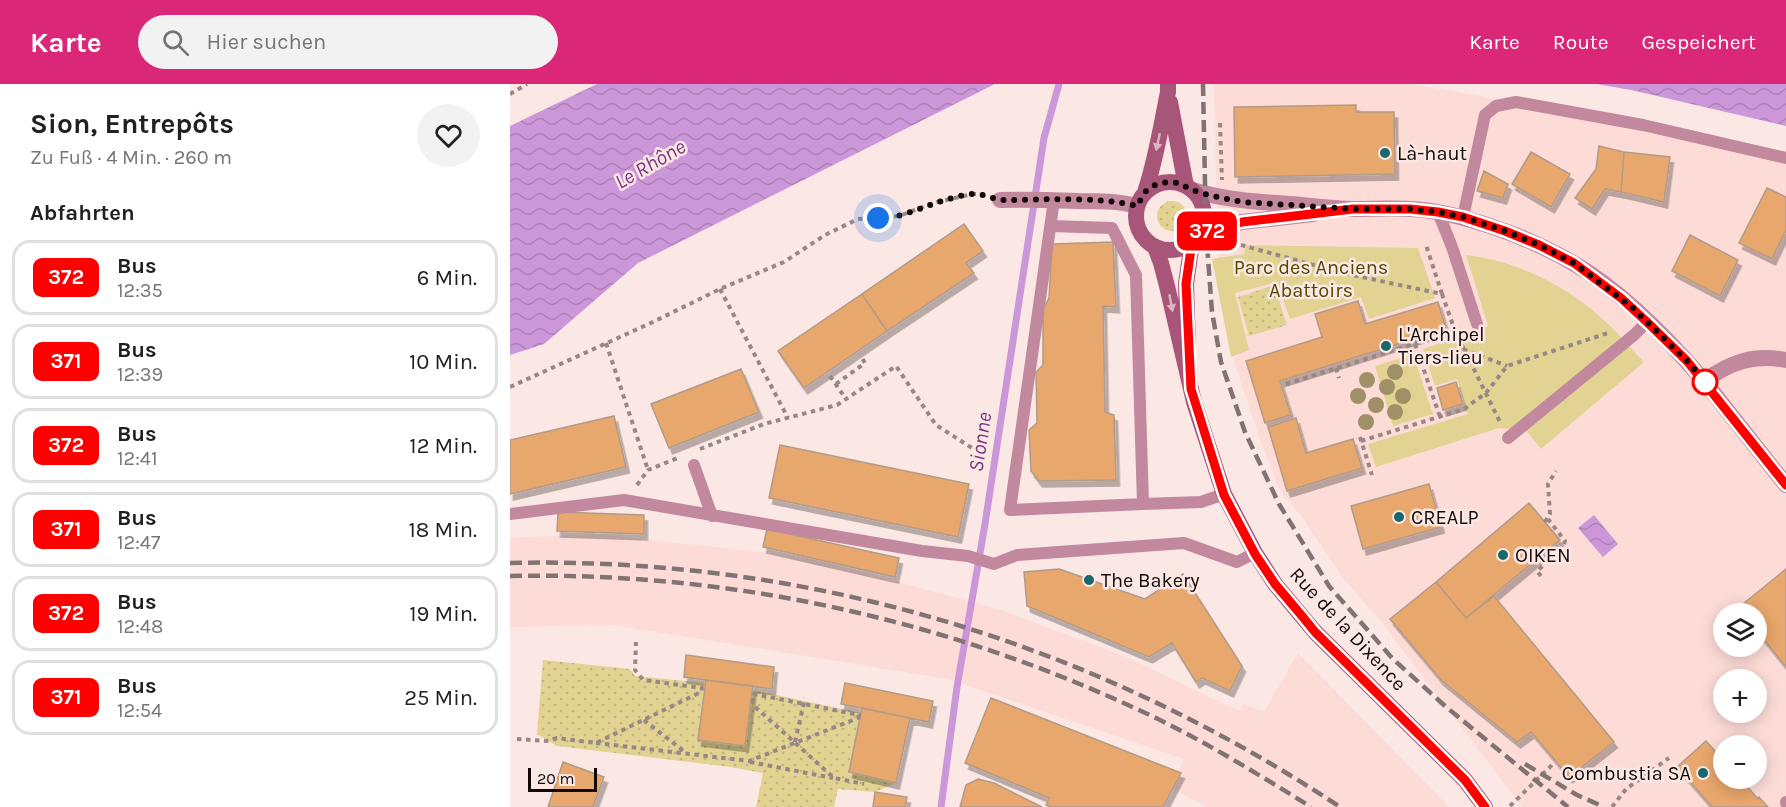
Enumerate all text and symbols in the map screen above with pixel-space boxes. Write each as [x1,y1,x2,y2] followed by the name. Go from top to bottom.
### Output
[138,15,558,69] search box
[30,26,102,59] text: Karte
[159,26,192,59] icon: search
[207,29,326,55] text: Hier suchen
[1469,30,1520,54] text: Karte
[1553,30,1609,54] text: Route
[1642,30,1756,54] text: Gespeichert
[417,104,480,167] button: heart
[30,107,234,140] text: Sion, Entrepôts
[1153,133,1162,152] one-way arrow
[610,134,690,194] water label: Le Rhône
[1397,142,1468,165] place label: Là-haut
[30,146,232,169] text: Zu Fuß · 4 Min. · 260 m
[1378,146,1392,160] marker: Là-haut
[30,200,135,226] text: Abfahrten
[863,203,893,233] your location
[1172,212,1242,250] line badge: 372
[1189,219,1225,243] text: 372
[117,253,157,279] text: Bus
[1234,256,1388,302] park label: Parc des Anciens Abattoirs
[48,265,84,289] text: 372
[417,265,477,291] text: 6 Min.
[117,279,163,302] text: 12:35
[1167,294,1176,313] one-way arrow
[1398,323,1485,369] place label: L'Archipel Tiers-lieu
[117,337,157,363] text: Bus
[1379,339,1393,353] marker: L'Archipel Tiers-lieu
[51,349,82,373] text: 371
[409,349,477,375] text: 10 Min.
[117,363,163,386] text: 12:39
[1692,369,1718,395] unlabelled marker
[963,410,997,473] water label: Sionne
[117,421,157,447] text: Bus
[48,433,84,457] text: 372
[409,433,477,459] text: 12 Min.
[117,447,158,470] text: 12:41
[117,505,157,531] text: Bus
[1411,506,1479,529] place label: CREALP
[1392,510,1406,524] marker: CREALP
[51,517,82,541] text: 371
[409,517,477,543] text: 18 Min.
[117,531,160,554] text: 12:47
[1515,544,1571,567] place label: OIKEN
[1496,548,1510,562] marker: OIKEN
[1285,563,1411,695] street label: Rue de la Dixence
[1101,569,1200,592] place label: The Bakery
[1082,573,1096,587] marker: The Bakery
[117,589,157,615] text: Bus
[48,601,84,625] text: 372
[409,601,477,627] text: 19 Min.
[1713,603,1767,789] map controls
[1713,603,1767,657] button: layers
[117,615,163,638] text: 12:48
[1713,669,1767,723] button: +
[117,673,157,699] text: Bus
[51,685,82,709] text: 371
[404,685,477,711] text: 25 Min.
[117,699,162,722] text: 12:54
[1713,735,1767,789] button: −
[1562,762,1691,785] place label: Combustia SA
[528,765,597,792] scale bar
[1696,766,1710,780] marker: Combustia SA
[537,769,575,788] text: 20 m

